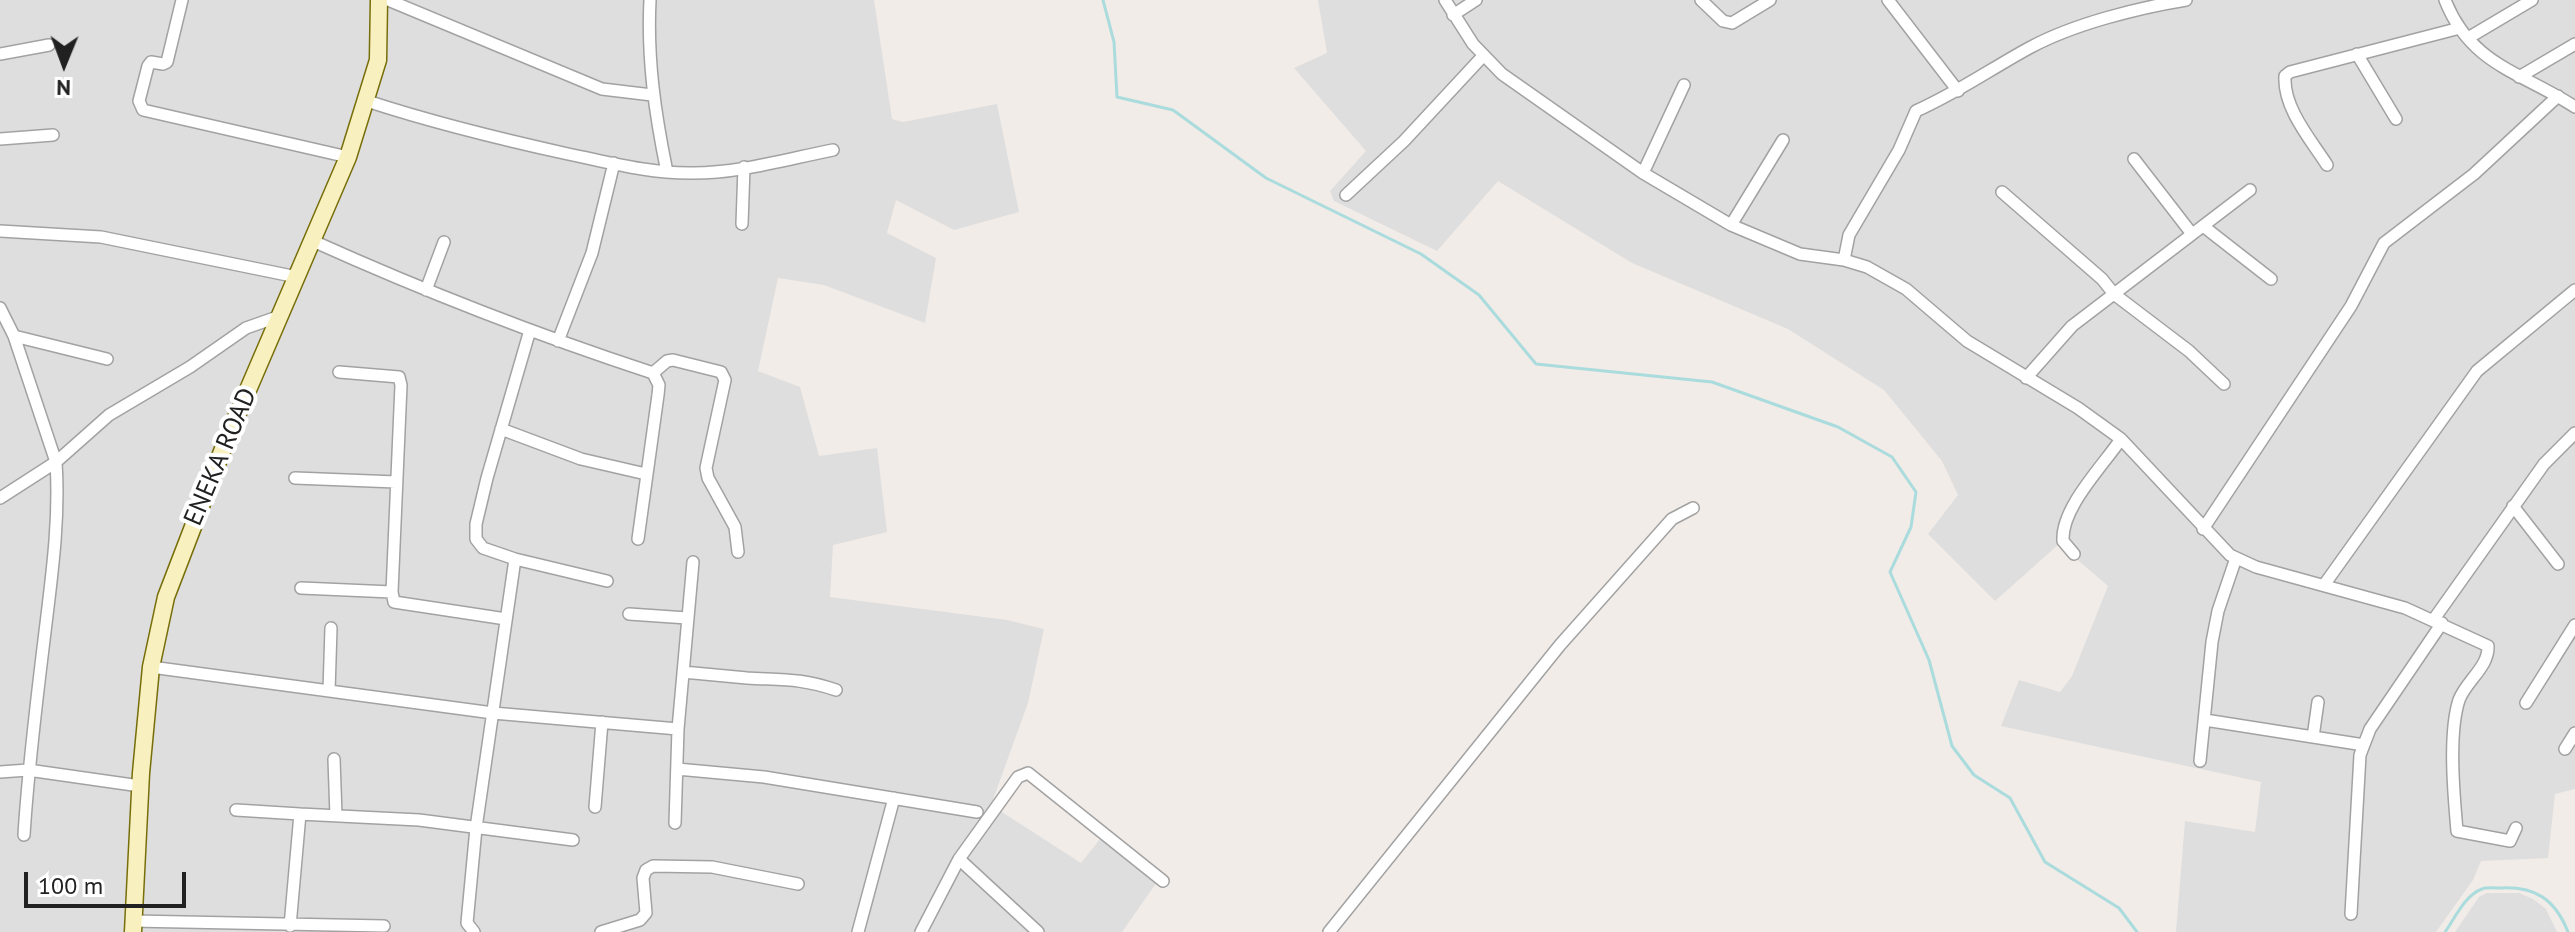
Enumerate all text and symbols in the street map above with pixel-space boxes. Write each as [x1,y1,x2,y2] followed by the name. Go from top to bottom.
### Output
[24,24,104,104] north arrow
[56,74,71,102] text: N
[178,384,264,530] street label: ENEKA ROAD
[28,856,190,906] scale bar
[38,870,103,901] text: 100 m

